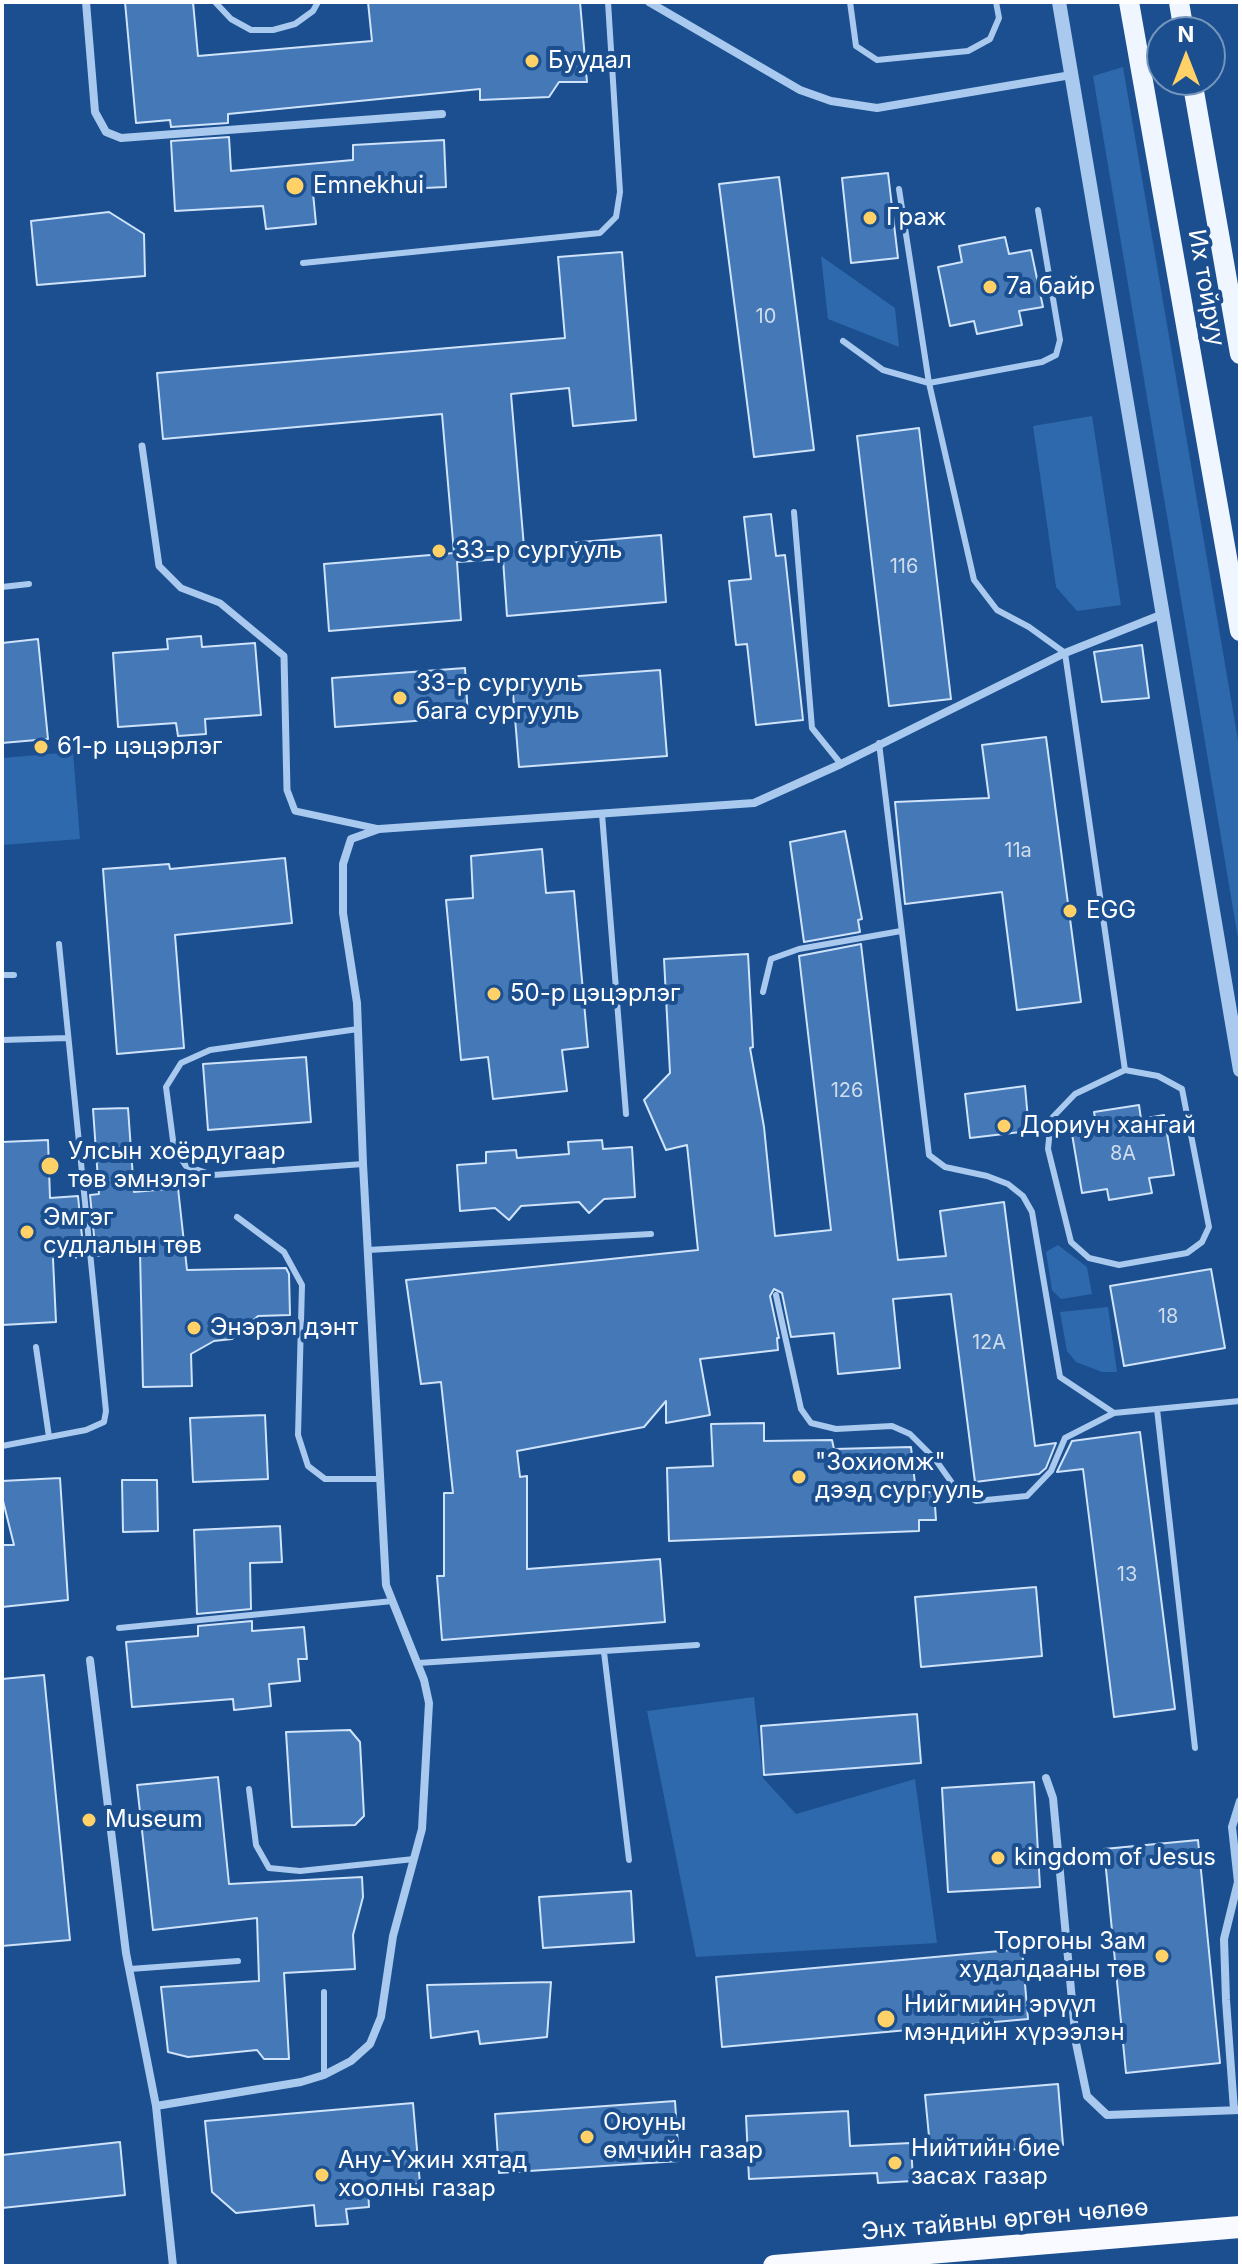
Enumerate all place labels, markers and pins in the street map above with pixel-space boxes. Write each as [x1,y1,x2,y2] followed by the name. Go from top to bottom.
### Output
[548,47,632,75] place label: Буудал
[523,52,541,70] marker: Буудал
[313,172,424,200] place label: Emnekhui
[284,175,306,197] marker: Emnekhui
[886,204,946,232] place label: Граж
[861,209,879,227] marker: Граж
[1006,273,1095,301] place label: 7а байр
[981,278,999,296] marker: 7а байр
[455,537,622,565] place label: 33-р сургууль
[430,542,448,560] marker: 33-р сургууль
[416,670,583,726] place label: 33-р сургууль бага сургууль
[391,689,409,707] marker: 33-р сургууль бага сургууль
[57,733,222,761] place label: 61-р цэцэрлэг
[32,738,50,756] marker: 61-р цэцэрлэг
[1086,897,1136,925] place label: EGG
[1061,902,1079,920] marker: EGG
[510,980,681,1008] place label: 50-р цэцэрлэг
[485,985,503,1003] marker: 50-р цэцэрлэг
[1020,1112,1196,1140] place label: Дориун хангай
[995,1117,1013,1135] marker: Дориун хангай
[68,1138,286,1194] place label: Улсын хоёрдугаар төв эмнэлэг
[39,1155,61,1177] marker: Улсын хоёрдугаар төв эмнэлэг
[43,1204,202,1260] place label: Эмгэг судлалын төв
[18,1223,36,1241] marker: Эмгэг судлалын төв
[210,1314,358,1342] place label: Энэрэл дэнт
[185,1319,203,1337] marker: Энэрэл дэнт
[815,1449,984,1505] place label: "Зохиомж" дээд сургууль
[790,1468,808,1486] marker: "Зохиомж" дээд сургууль
[105,1806,203,1834] place label: Museum
[80,1811,98,1829] marker: Museum
[1014,1844,1216,1872] place label: kingdom of Jesus
[989,1849,1007,1867] marker: kingdom of Jesus
[959,1928,1146,1984] place label: Торгоны Зам худалдааны төв
[1153,1947,1171,1965] marker: Торгоны Зам худалдааны төв
[904,1991,1125,2047] place label: Нийгмийн эрүүл мэндийн хүрээлэн
[875,2008,897,2030] marker: Нийгмийн эрүүл мэндийн хүрээлэн
[603,2109,763,2165] place label: Оюуны өмчийн газар
[578,2128,596,2146] marker: Оюуны өмчийн газар
[911,2135,1060,2191] place label: Нийтийн бие засах газар
[338,2147,527,2203] place label: Ану-Үжин хятад хоолны газар
[886,2154,904,2172] marker: Нийтийн бие засах газар
[313,2166,331,2184] marker: Ану-Үжин хятад хоолны газар

